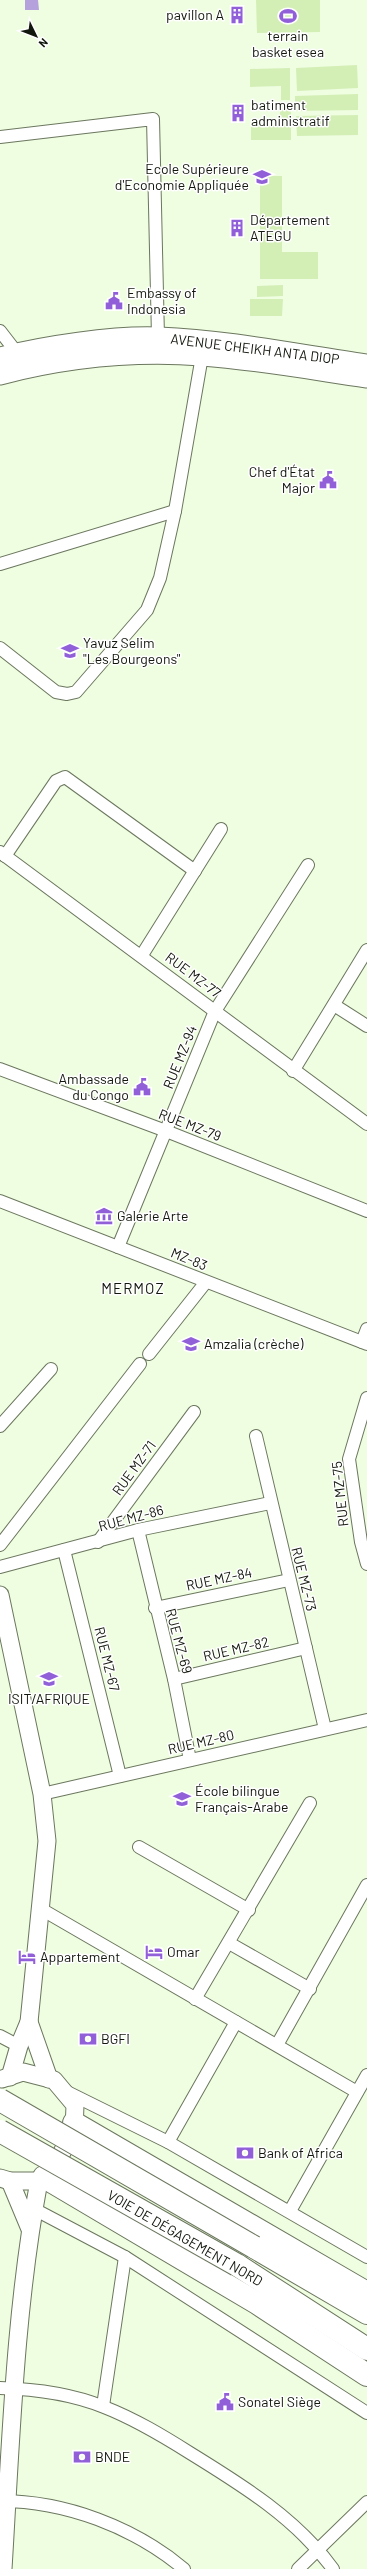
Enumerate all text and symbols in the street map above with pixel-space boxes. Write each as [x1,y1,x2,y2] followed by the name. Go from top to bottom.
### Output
[227,5,247,25] building icon: pavillon A
[166,6,224,23] place label: pavillon A
[278,6,298,26] sports icon: terrain basket esea
[16,16,56,56] north arrow
[252,27,324,60] place label: terrain basket esea
[36,36,51,50] text: N
[251,96,330,129] place label: batiment administratif
[228,103,248,123] building icon: batiment administratif
[115,160,249,193] place label: Ecole Supérieure d'Economie Appliquée
[252,167,272,187] school or university icon: Ecole Supérieure d'Economie Appliquée
[250,211,330,244] place label: Département ATEGU
[227,218,247,238] building icon: Département ATEGU
[127,284,196,317] place label: Embassy of Indonesia
[104,291,124,311] public building icon: Embassy of Indonesia
[170,330,341,367] street label: AVENUE CHEIKH ANTA DIOP
[249,463,315,496] place label: Chef d'État Major
[318,470,338,490] public building icon: Chef d'État Major
[83,634,181,667] place label: Yavuz Selim "Les Bourgeons"
[60,641,80,661] school or university icon: Yavuz Selim "Les Bourgeons"
[162,948,225,1001] street label: RUE MZ-77
[159,1023,200,1091] street label: RUE MZ-94
[59,1070,129,1103] place label: Ambassade du Congo
[132,1077,152,1097] public building icon: Ambassade du Congo
[157,1105,224,1144] street label: RUE MZ-79
[94,1206,114,1226] museum icon: Galerie Arte
[117,1207,188,1224] place label: Galerie Arte
[169,1244,210,1273] street label: MZ-83
[101,1279,165,1297] district label: MERMOZ
[181,1334,201,1354] school or university icon: Amzalia (crèche)
[204,1335,304,1352] place label: Amzalia (crèche)
[108,1437,159,1498] street label: RUE MZ-71
[328,1461,351,1528] street label: RUE MZ-75
[96,1501,165,1534] street label: RUE MZ-86
[288,1545,321,1613] street label: RUE MZ-73
[184,1563,254,1594] street label: RUE MZ-84
[163,1606,196,1675] street label: RUE MZ-69
[91,1625,124,1693] street label: RUE MZ-67
[201,1633,270,1664] street label: RUE MZ-82
[39,1669,59,1689] school or university icon: ISIT/AFRIQUE
[8,1690,90,1707] place label: ISIT/AFRIQUE
[166,1726,236,1757] street label: RUE MZ-80
[195,1782,288,1815] place label: École bilingue Français-Arabe
[172,1789,192,1809] school or university icon: École bilingue Français-Arabe
[144,1942,164,1962] hotel icon: Omar
[167,1943,200,1960] place label: Omar
[17,1947,37,1967] hotel icon: Appartement
[40,1948,120,1965] place label: Appartement
[78,2029,98,2049] bank icon: BGFI
[101,2030,130,2047] place label: BGFI
[235,2143,255,2163] bank icon: Bank of Africa
[258,2144,343,2161] place label: Bank of Africa
[105,2186,266,2289] street label: VOIE DE DÉGAGEMENT NORD
[215,2392,235,2412] public building icon: Sonatel Siège
[238,2393,321,2410] place label: Sonatel Siège
[72,2447,92,2467] bank icon: BNDE
[95,2448,130,2465] place label: BNDE

